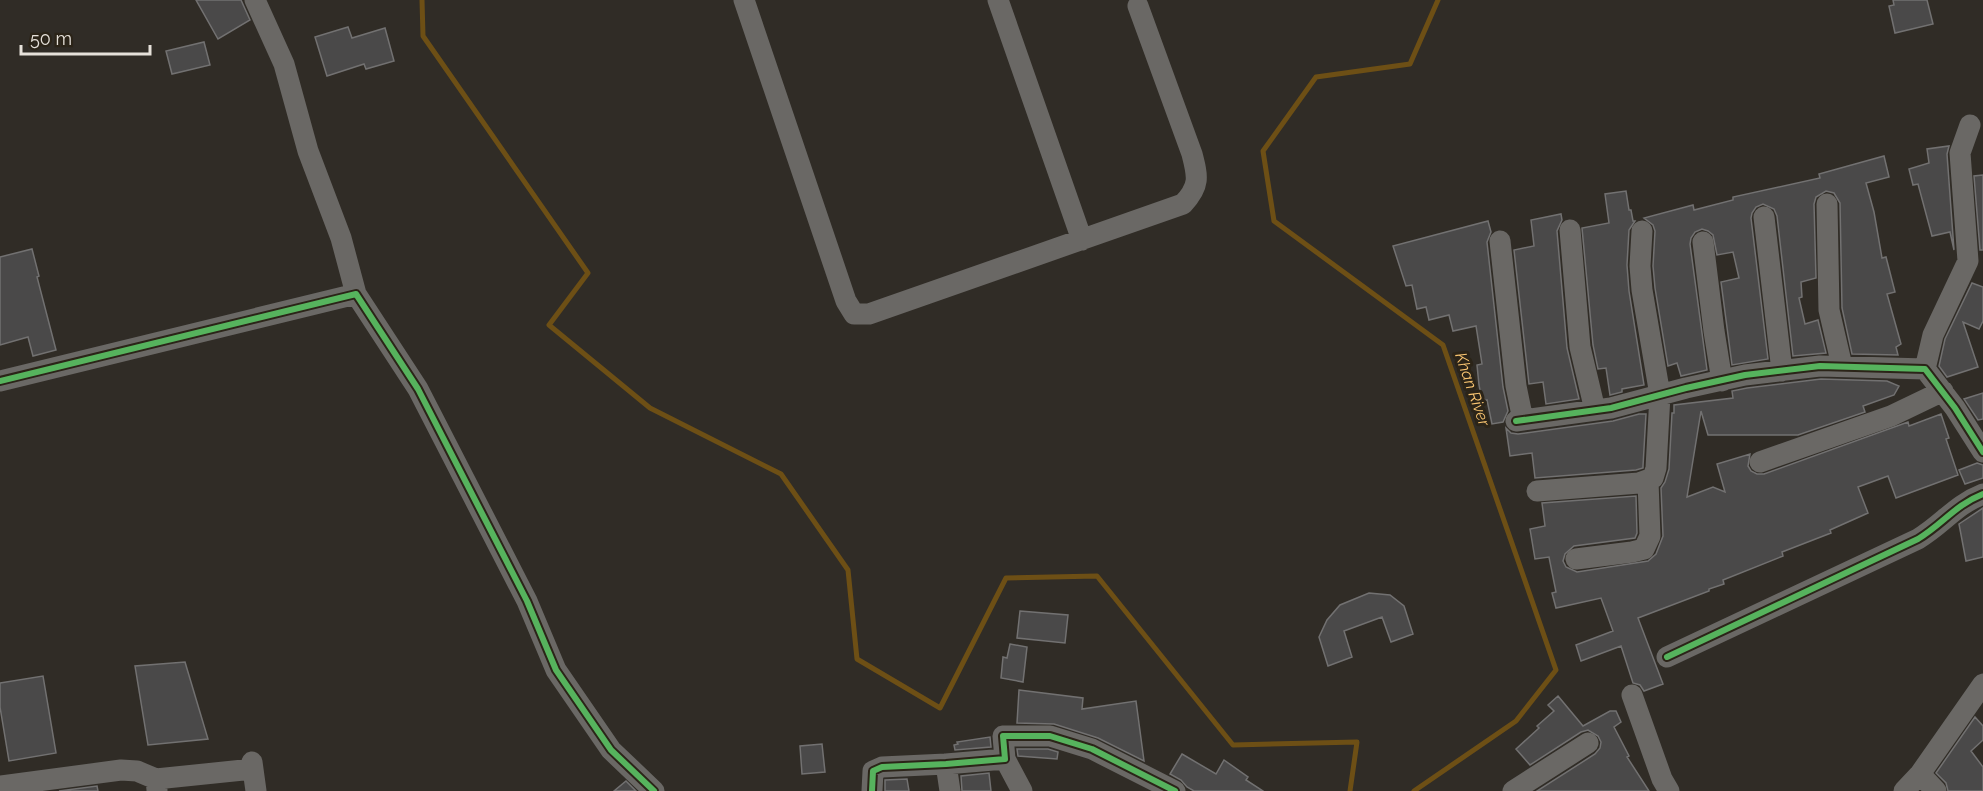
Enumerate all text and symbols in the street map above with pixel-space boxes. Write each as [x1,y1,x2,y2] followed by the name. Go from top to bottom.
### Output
[21,18,150,56] scale bar
[30,28,72,49] text: 50 m
[1451,350,1494,429] water label: Khan River

